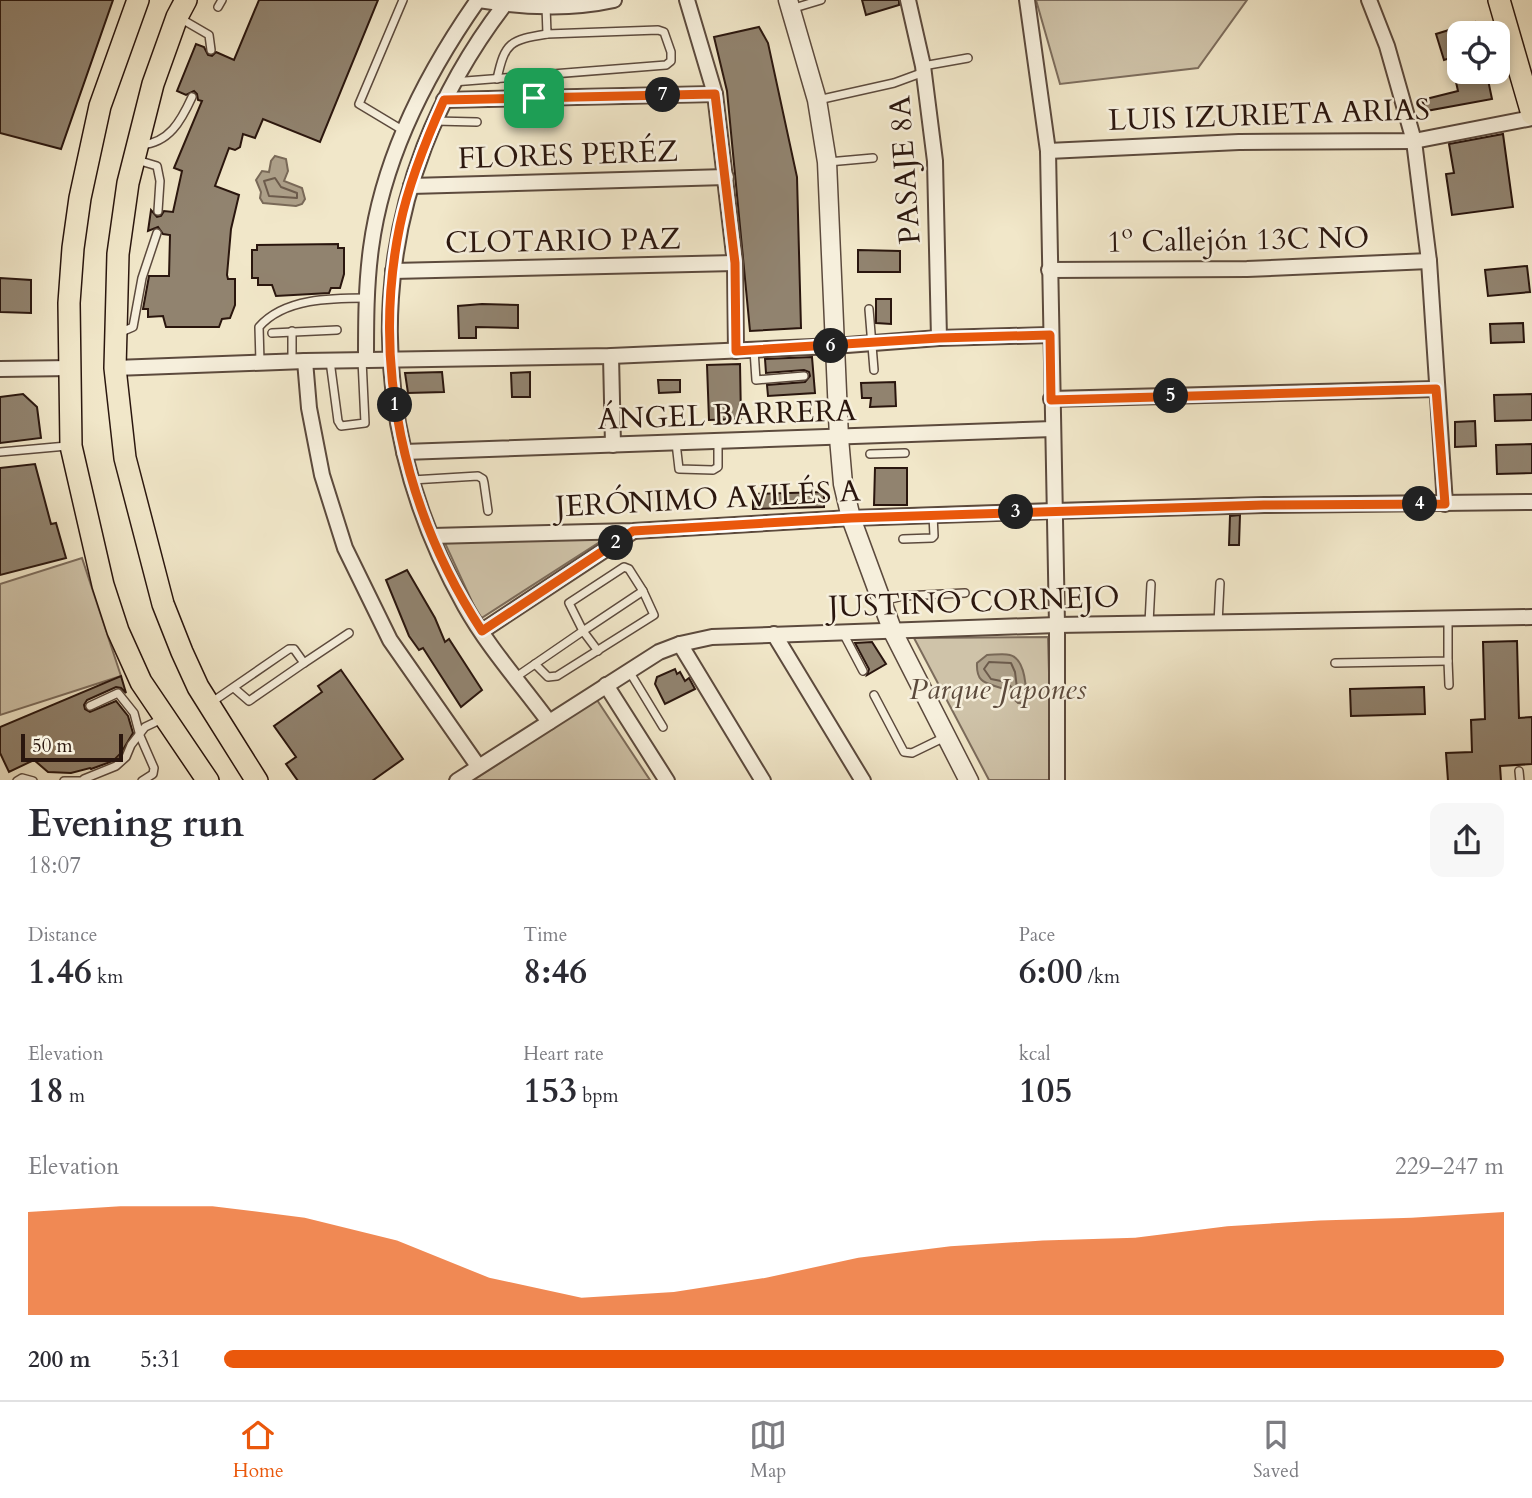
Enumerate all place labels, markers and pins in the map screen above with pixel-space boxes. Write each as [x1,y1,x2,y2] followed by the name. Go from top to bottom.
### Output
[504,68,564,128] pin
[646,78,680,112] pin: 7
[814,328,848,364] pin: 6
[1154,378,1188,414] pin: 5
[378,388,412,422] pin: 1
[1402,486,1438,522] pin: 4
[998,494,1034,530] pin: 3
[598,526,634,560] pin: 2

